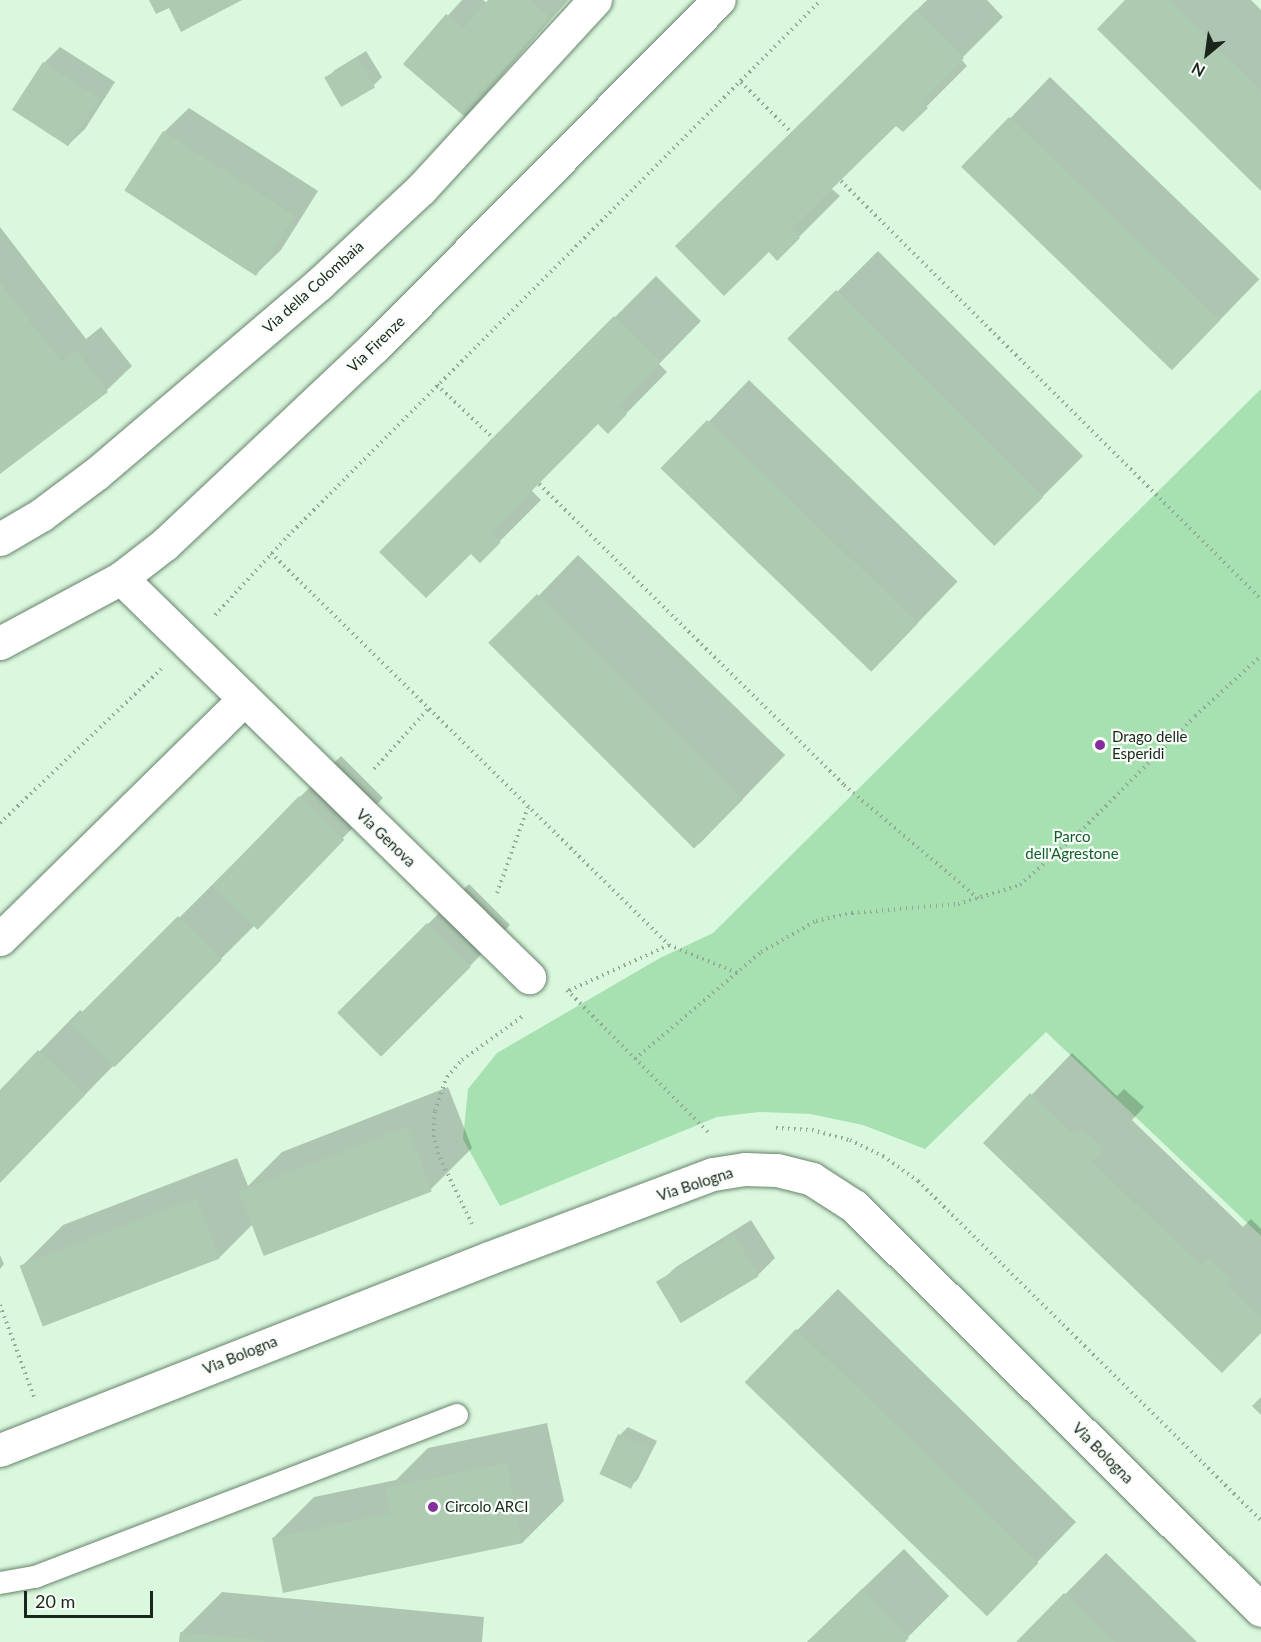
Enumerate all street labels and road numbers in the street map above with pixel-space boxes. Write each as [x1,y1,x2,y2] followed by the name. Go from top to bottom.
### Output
[259,237,367,337] street label: Via della Colombaia
[343,312,409,376] street label: Via Firenze
[353,805,419,871] street label: Via Genova
[655,1163,735,1205] street label: Via Bologna
[200,1332,280,1378] street label: Via Bologna
[1069,1419,1137,1487] street label: Via Bologna

